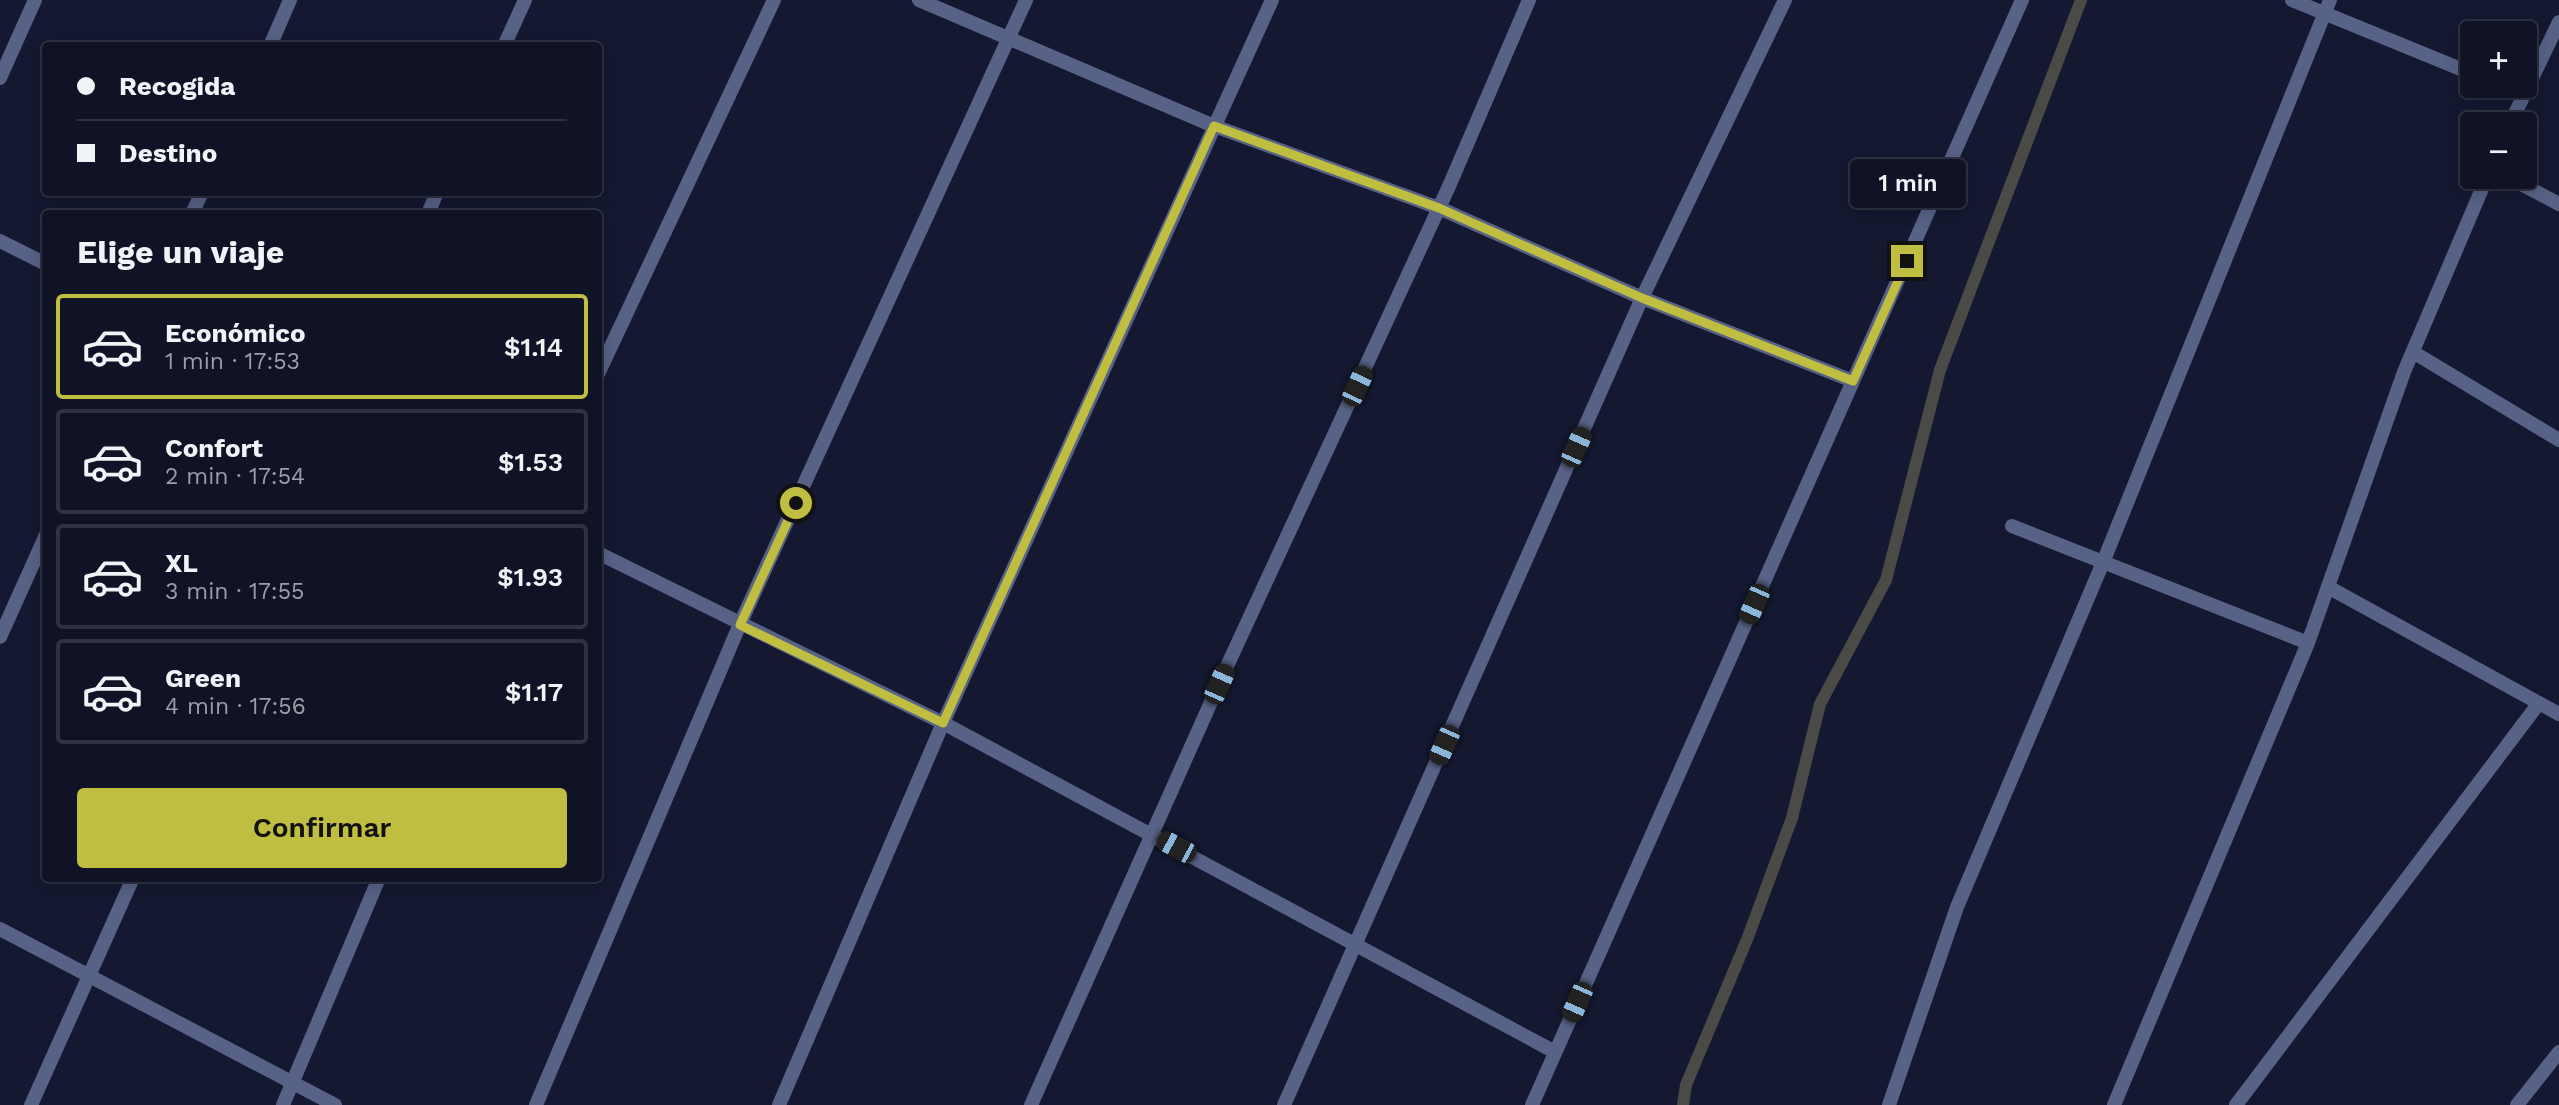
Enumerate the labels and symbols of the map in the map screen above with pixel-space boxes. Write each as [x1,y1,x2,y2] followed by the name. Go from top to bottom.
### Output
[1849,160,1965,208] callout: 1 min
[1891,245,1923,277] route end
[1339,363,1376,409] car
[1558,424,1595,470] car
[780,487,812,519] route start
[1736,581,1773,627] car
[1201,661,1238,707] car
[1426,722,1463,768] car
[1153,828,1200,866] car
[1559,979,1596,1025] car

